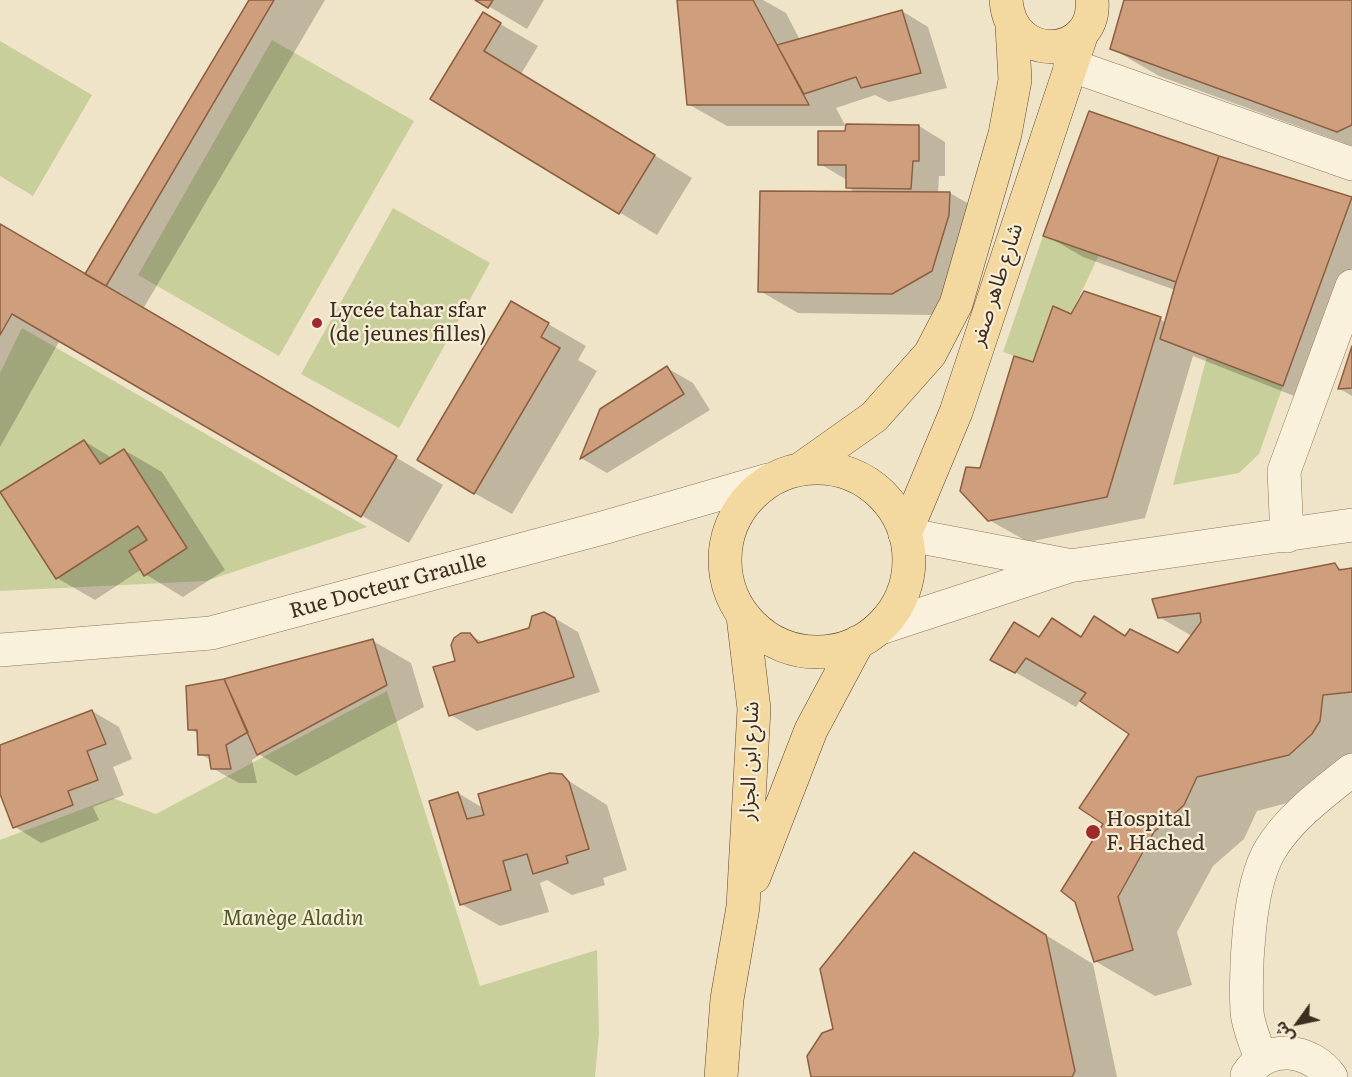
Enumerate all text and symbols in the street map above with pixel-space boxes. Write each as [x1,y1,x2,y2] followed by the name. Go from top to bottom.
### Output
[965,220,1029,350] street label: شارع طاهر صفر
[329,298,487,348] place label: Lycée tahar sfar (de jeunes filles)
[310,316,324,330] marker: Lycée tahar sfar (de jeunes filles)
[287,548,489,624] street label: Rue Docteur Graulle
[735,701,765,821] street label: شارع ابن الجزار
[1106,807,1205,857] place label: Hospital F. Hached
[1084,823,1102,841] marker: Hospital F. Hached
[222,906,364,932] park label: Manège Aladin
[1268,993,1328,1053] north arrow
[1267,1017,1299,1049] text: ش

